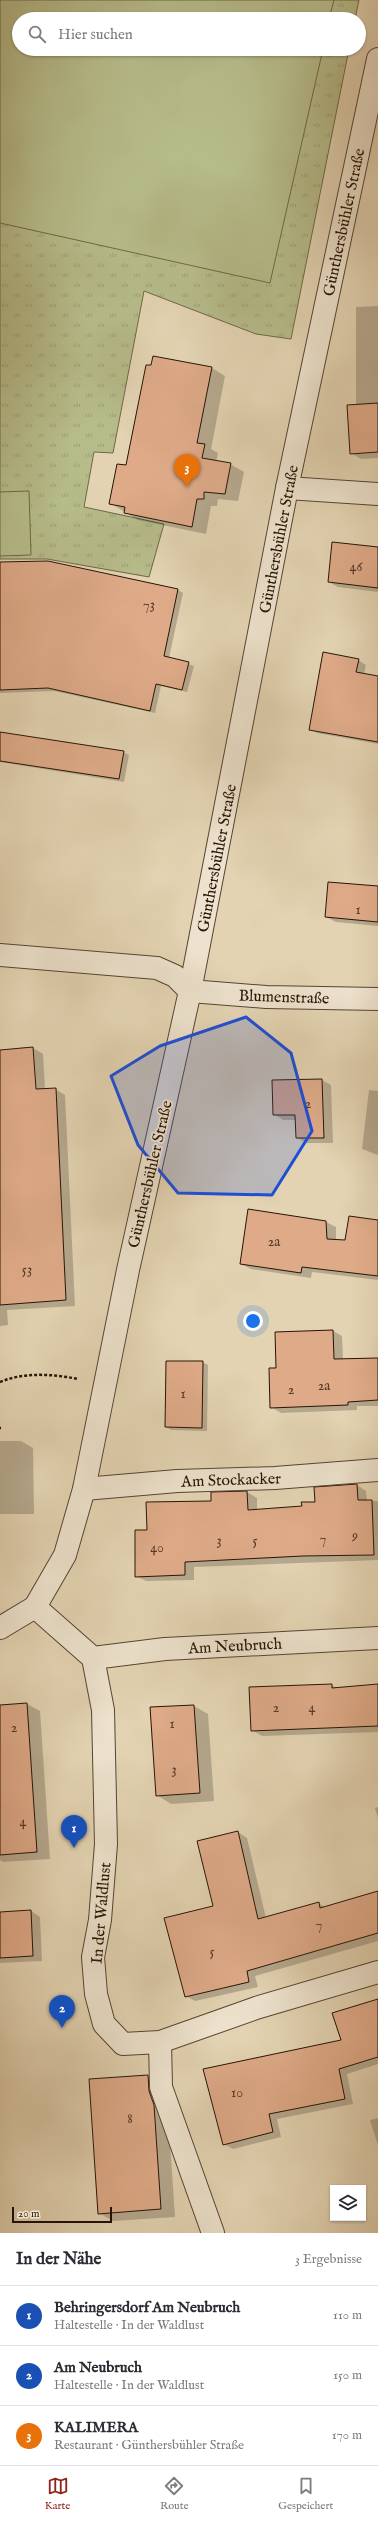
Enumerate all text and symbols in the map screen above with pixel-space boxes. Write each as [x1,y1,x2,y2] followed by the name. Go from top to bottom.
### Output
[12,12,366,56] search box
[26,23,48,45] icon: search
[58,25,133,44] text: Hier suchen
[320,147,370,298] street label: Günthersbühler Straße
[174,454,200,487] pin: 3
[256,464,304,615] street label: Günthersbühler Straße
[350,558,363,576] house number: 46
[143,596,155,614] house number: 73
[194,783,242,934] street label: Günthersbühler Straße
[355,901,361,919] house number: 1
[238,986,330,1010] street label: Blumenstraße
[305,1095,312,1113] house number: 2
[124,1099,178,1250] street label: Günthersbühler Straße
[268,1233,281,1251] house number: 2a
[22,1261,32,1279] house number: 53
[243,1311,263,1331] your location
[318,1377,331,1395] house number: 2a
[288,1381,295,1399] house number: 2
[180,1385,186,1403] house number: 1
[180,1469,281,1493] street label: Am Stockacker
[351,1527,358,1545] house number: 9
[320,1530,326,1548] house number: 7
[216,1532,222,1550] house number: 3
[252,1532,258,1550] house number: 5
[150,1539,164,1557] house number: 40
[187,1635,283,1659] street label: Am Neubruch
[273,1699,280,1717] house number: 2
[309,1699,316,1717] house number: 4
[169,1715,175,1733] house number: 1
[11,1719,18,1737] house number: 2
[171,1761,177,1779] house number: 3
[20,1813,27,1831] house number: 4
[61,1815,87,1848] pin: 1
[88,1861,116,1965] street label: In der Waldlust
[316,1916,322,1934] house number: 7
[209,1943,215,1961] house number: 5
[49,1995,75,2028] pin: 2
[231,2084,243,2102] house number: 10
[127,2110,133,2128] house number: 8
[330,2185,366,2221] map controls
[330,2185,366,2221] button: layers
[12,2205,112,2224] scale bar
[18,2207,39,2221] text: 20 m
[16,2249,101,2270] text: In der Nähe
[295,2251,362,2268] text: 3 Ergebnisse
[54,2298,240,2317] text: Behringersdorf Am Neubruch
[27,2307,31,2324] text: 1
[333,2307,362,2324] text: 110 m
[54,2317,204,2334] text: Haltestelle · In der Waldlust
[54,2358,142,2377] text: Am Neubruch
[26,2367,32,2384] text: 2
[333,2367,362,2384] text: 150 m
[54,2377,204,2394] text: Haltestelle · In der Waldlust
[54,2418,138,2437] text: KALIMERA
[27,2427,31,2444] text: 3
[332,2427,362,2444] text: 170 m
[54,2437,244,2454] text: Restaurant · Günthersbühler Straße
[45,2475,70,2513] tab: Karte
[160,2475,189,2513] tab: Route
[278,2475,333,2513] tab: Gespeichert

